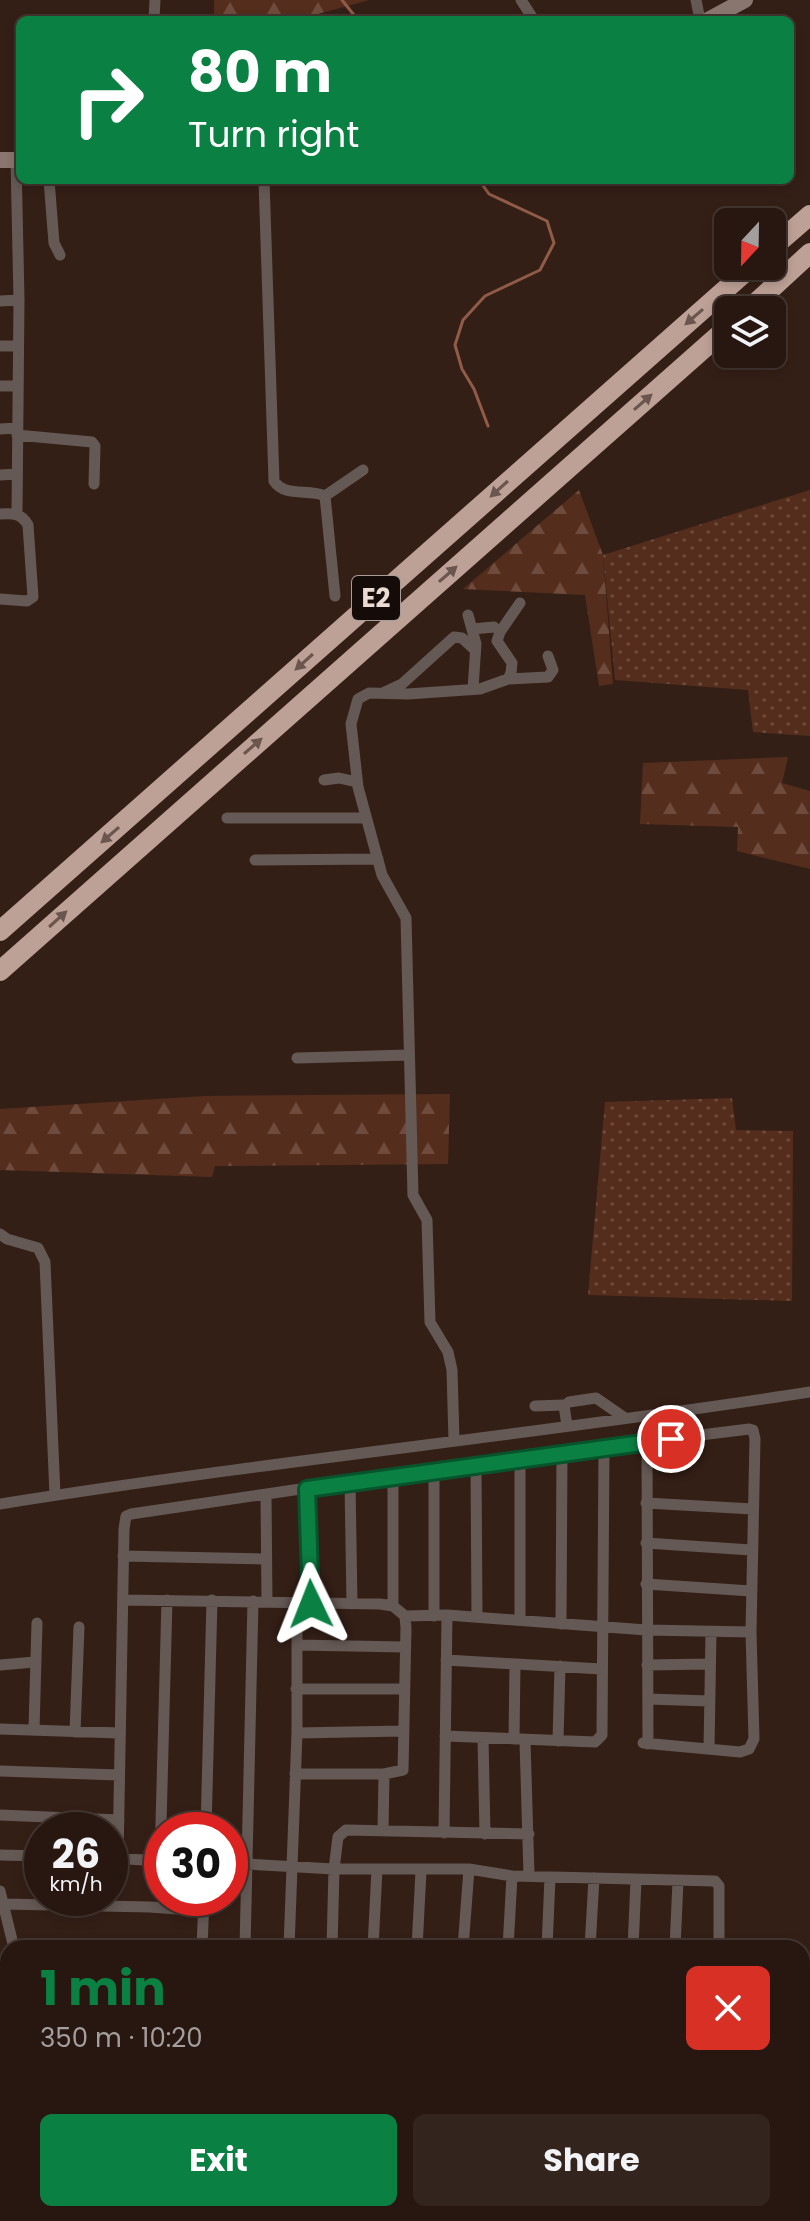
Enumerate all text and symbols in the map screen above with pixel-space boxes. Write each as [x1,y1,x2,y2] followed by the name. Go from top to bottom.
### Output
[188,33,332,112] text: 80 m
[56,48,160,152] icon: right
[188,109,359,160] text: Turn right
[714,208,786,280] north arrow
[714,208,786,368] map controls
[714,296,786,368] button: layers
[684,308,704,325] one-way arrow
[633,394,652,412] one-way arrow
[489,480,508,498] one-way arrow
[438,566,457,584] one-way arrow
[352,576,400,620] road number: E2
[295,653,315,670] one-way arrow
[243,738,262,756] one-way arrow
[100,825,119,843] one-way arrow
[49,910,68,928] one-way arrow
[637,1405,705,1473] pin
[649,1417,693,1461] icon: arrive
[269,1562,353,1646] position arrow
[144,1812,248,1916] speed limit sign: 30
[52,1826,100,1882] text: 26
[49,1870,103,1898] text: km/h
[40,1955,166,2022] text: 1 min
[686,1966,770,2050] button: close
[40,2020,203,2056] text: 350 m · 10:20
[40,2114,397,2206] button: Exit
[413,2114,770,2206] button: Share

